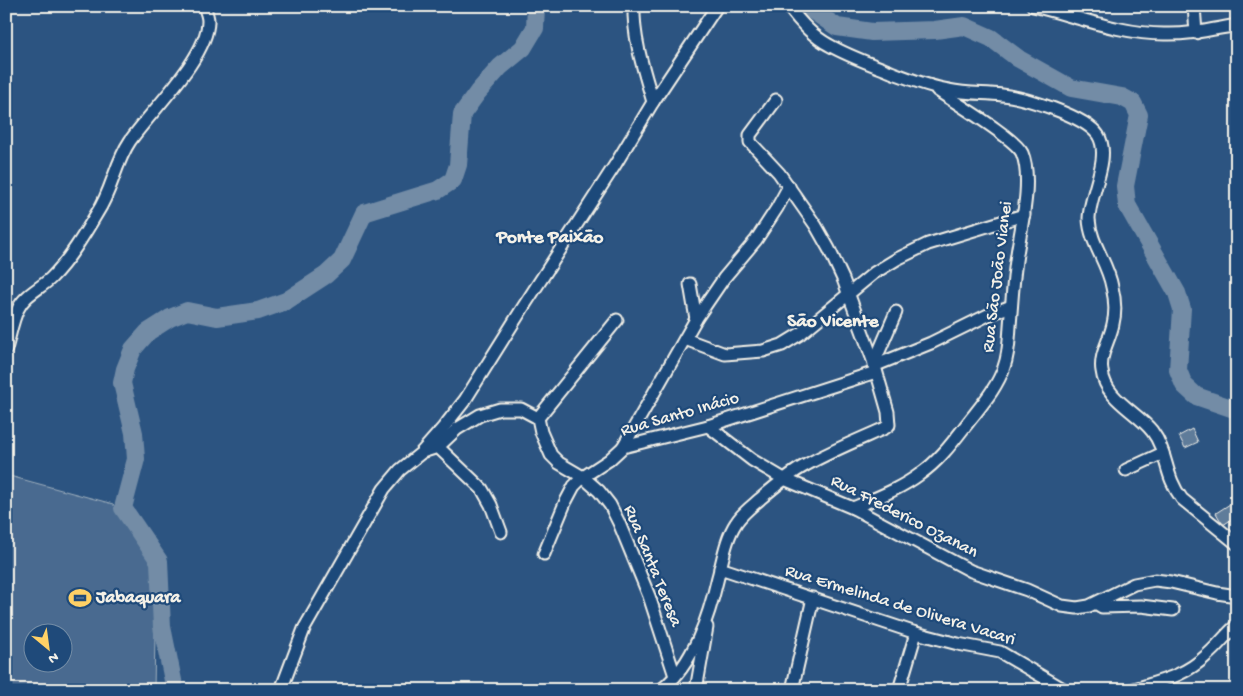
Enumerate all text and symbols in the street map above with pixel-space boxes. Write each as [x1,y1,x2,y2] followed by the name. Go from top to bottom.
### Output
[978,200,1018,354] street label: Rua São João Vianei
[496,227,604,250] district label: Ponte Paixão
[787,311,880,334] district label: São Vicente
[618,388,742,442] street label: Rua Santo Inácio
[827,471,982,563] street label: Rua Frederico Ozanan
[618,502,686,631] street label: Rua Santa Teresa
[782,561,1018,651] street label: Rua Ermelinda de Olivera Vacari
[67,585,93,611] sports icon: Jabaquara
[95,588,182,609] place label: Jabaquara
[22,624,72,674] north arrow
[45,648,61,667] text: N

